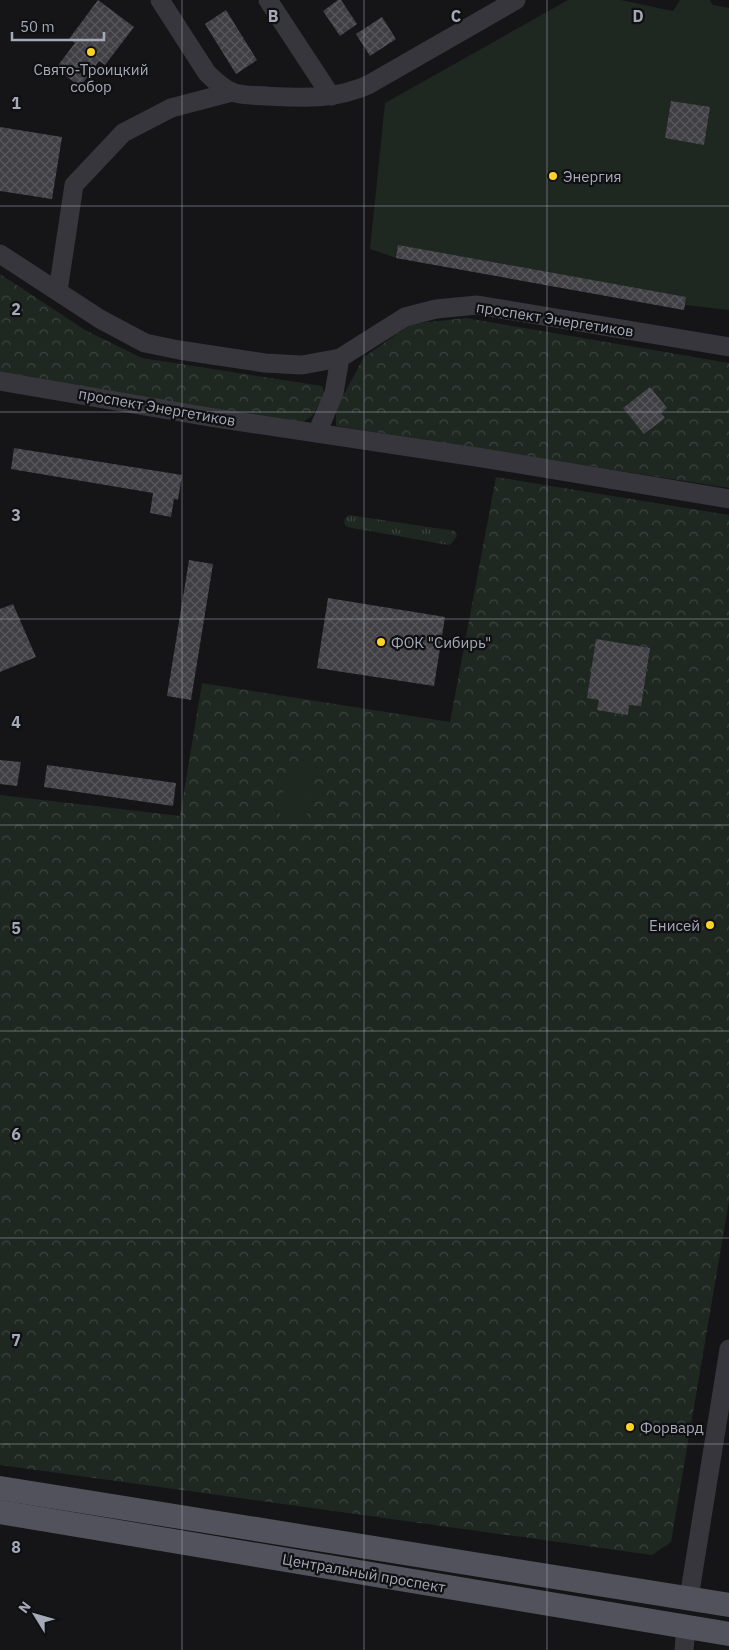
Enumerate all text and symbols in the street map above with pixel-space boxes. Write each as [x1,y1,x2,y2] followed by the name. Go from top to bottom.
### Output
[268,6,279,26] text: B
[451,6,461,26] text: C
[632,6,644,26] text: D
[12,10,105,42] scale bar
[20,17,55,36] text: 50 m
[85,46,97,58] marker: Свято-Троицкий собор
[33,60,149,96] place label: Свято-Троицкий собор
[11,93,21,113] text: 1
[563,167,622,186] place label: Энергия
[547,170,559,182] marker: Энергия
[475,297,635,341] street label: проспект Энергетиков
[11,299,21,319] text: 2
[77,384,237,430] street label: проспект Энергетиков
[11,505,21,525] text: 3
[391,633,491,652] place label: ФОК "Сибирь"
[375,636,387,648] marker: ФОК "Сибирь"
[11,712,21,732] text: 4
[649,916,700,935] place label: Енисей
[11,918,21,938] text: 5
[704,919,716,931] marker: Енисей
[11,1124,21,1144] text: 6
[11,1330,21,1350] text: 7
[640,1418,704,1437] place label: Форвард
[624,1421,636,1433] marker: Форвард
[11,1537,21,1557] text: 8
[281,1549,447,1597] street label: Центральный проспект
[10,1590,60,1640] north arrow
[14,1598,35,1617] text: N

